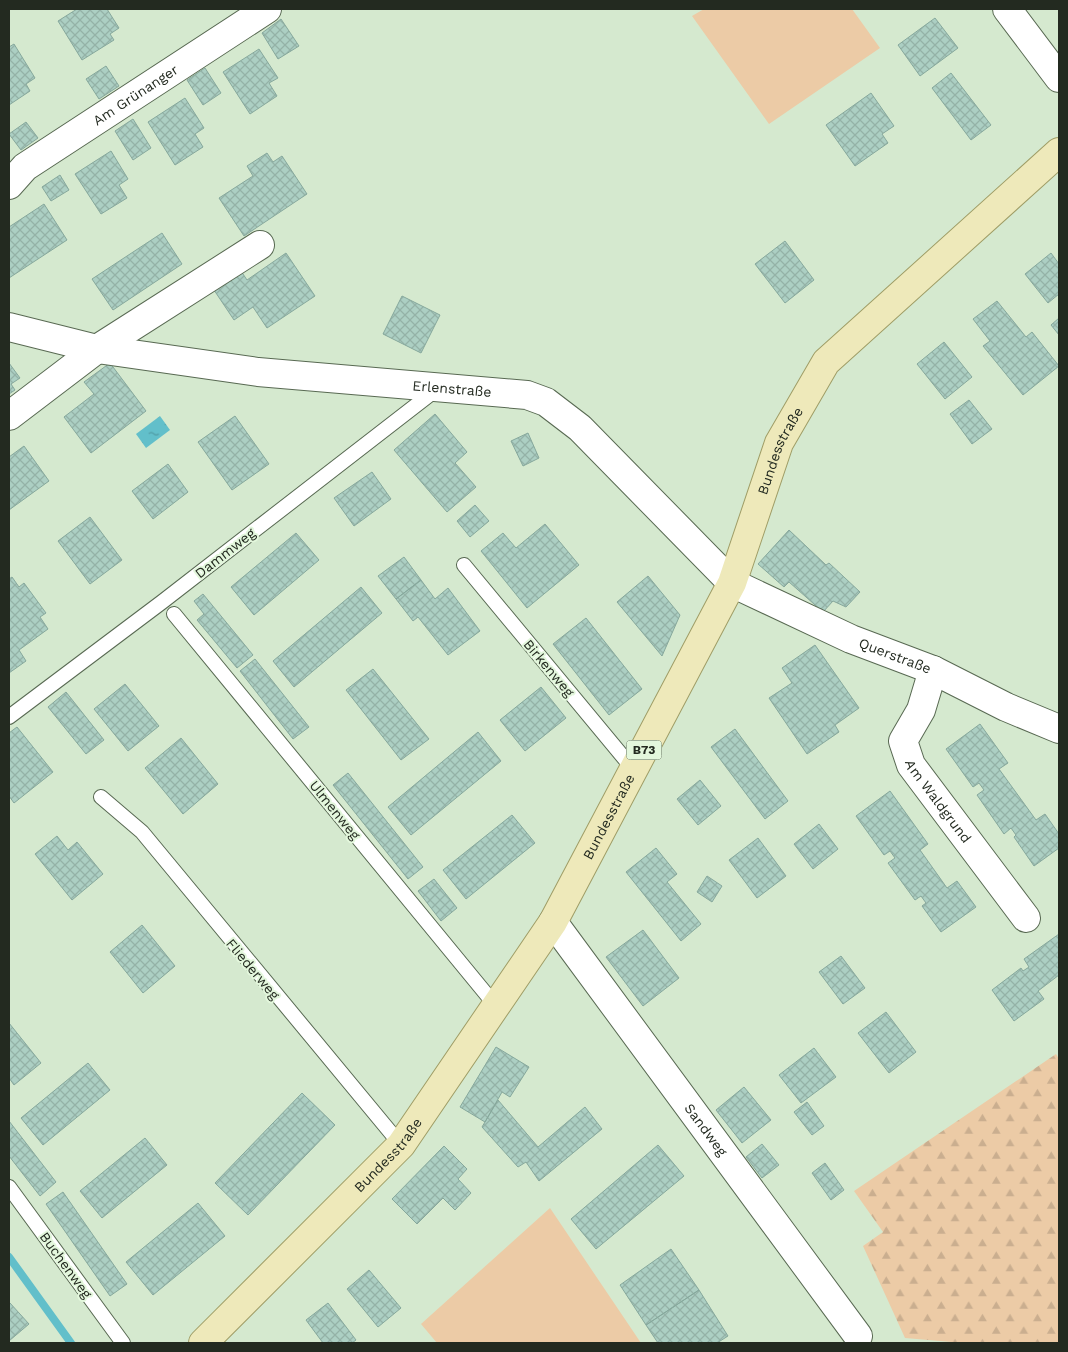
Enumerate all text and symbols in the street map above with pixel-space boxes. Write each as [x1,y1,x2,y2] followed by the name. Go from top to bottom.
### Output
[90,61,181,128] street label: Am Grünanger
[412,377,492,400] street label: Erlenstraße
[754,404,806,497] street label: Bundesstraße
[192,524,259,581] street label: Dammweg
[857,635,933,677] street label: Querstraße
[520,636,578,700] street label: Birkenweg
[626,740,662,760] road number: B73
[902,758,975,846] street label: Am Waldgrund
[580,771,638,862] street label: Bundesstraße
[306,777,364,843] street label: Ulmenweg
[223,935,283,1003] street label: Fliederweg
[681,1100,731,1160] street label: Sandweg
[351,1115,425,1195] street label: Bundesstraße
[37,1229,96,1302] street label: Buchenweg

